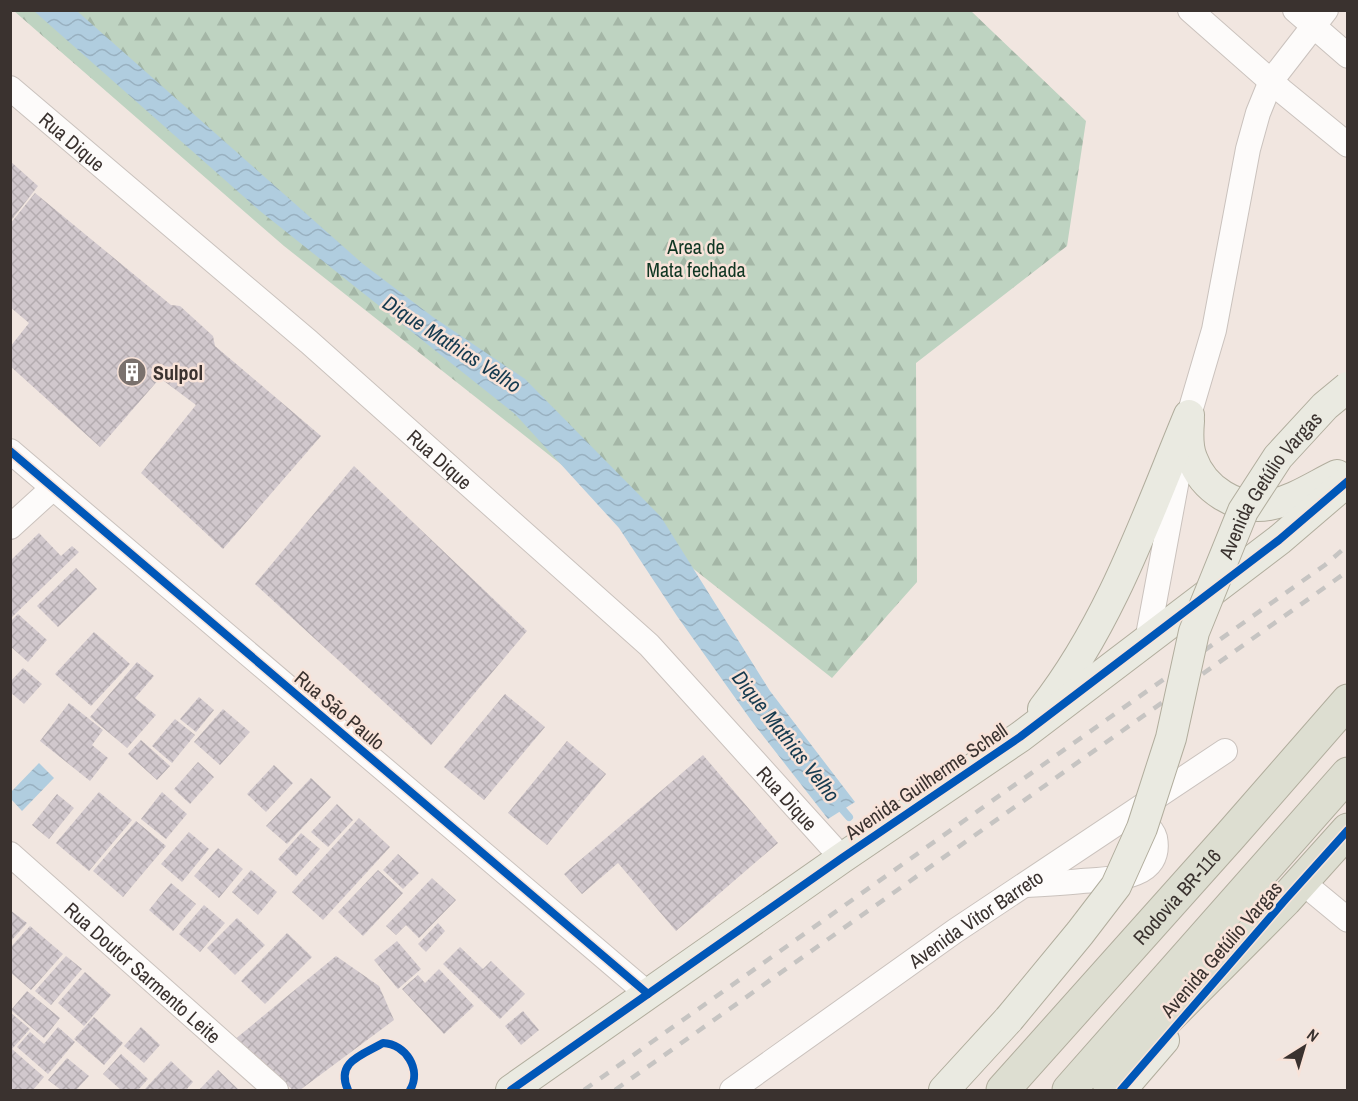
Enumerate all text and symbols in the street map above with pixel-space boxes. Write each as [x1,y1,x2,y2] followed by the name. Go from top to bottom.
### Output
[34,105,111,177] street label: Rua Dique
[646,233,746,283] park label: Area de Mata fechada
[377,288,527,400] water label: Dique Mathias Velho
[116,356,148,388] building icon: Sulpol
[153,359,203,386] place label: Sulpol
[1211,405,1327,564] street label: Avenida Getúlio Vargas
[402,423,478,495] street label: Rua Dique
[289,664,391,756] street label: Rua São Paulo
[725,664,847,808] water label: Dique Mathias Velho
[839,717,1012,846] street label: Avenida Guilherme Schell
[751,760,824,836] street label: Rua Dique
[1126,842,1226,950] street label: Rodovia BR-116
[902,863,1048,974] street label: Avenida Vitor Barreto
[1154,875,1288,1024] street label: Avenida Getúlio Vargas
[59,895,227,1049] street label: Rua Doutor Sarmento Leite
[1274,1017,1334,1077] north arrow
[1303,1023,1323,1047] text: N

